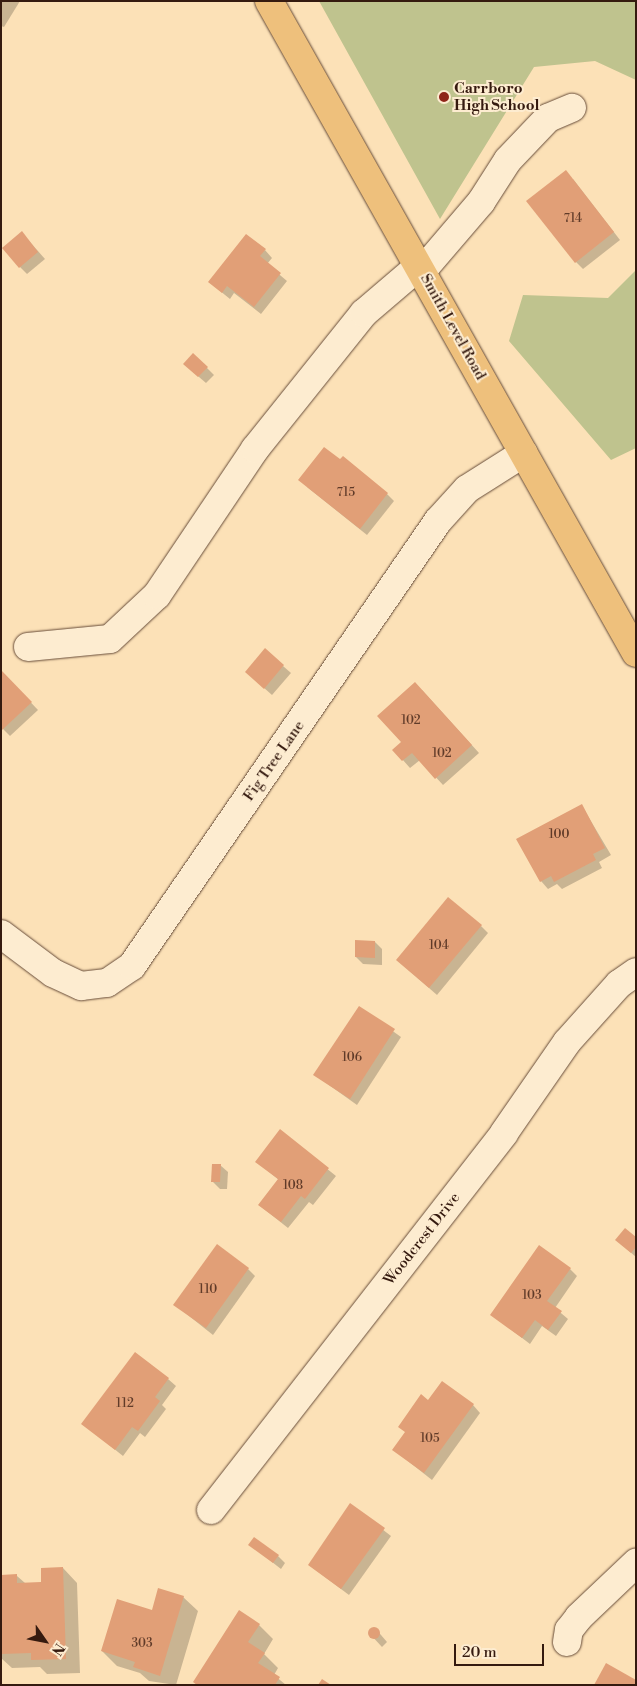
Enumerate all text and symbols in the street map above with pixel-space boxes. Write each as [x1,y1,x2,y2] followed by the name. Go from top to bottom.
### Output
[454,79,539,114] place label: Carrboro High School
[438,91,450,103] marker: Carrboro High School
[564,212,582,226] house number: 714
[416,271,490,383] street label: Smith Level Road
[337,486,355,500] house number: 715
[401,714,421,728] house number: 102
[240,717,308,805] street label: Fig Tree Lane
[432,747,452,761] house number: 102
[549,828,569,842] house number: 100
[429,939,449,953] house number: 104
[342,1051,362,1065] house number: 106
[283,1179,303,1193] house number: 108
[380,1189,464,1289] street label: Woodcrest Drive
[199,1283,217,1297] house number: 110
[522,1289,542,1303] house number: 103
[116,1397,134,1411] house number: 112
[420,1432,440,1446] house number: 105
[20,1616,70,1666] north arrow
[457,1634,547,1666] scale bar
[131,1637,153,1651] house number: 303
[47,1640,68,1659] text: N
[462,1643,497,1662] text: 20 m

